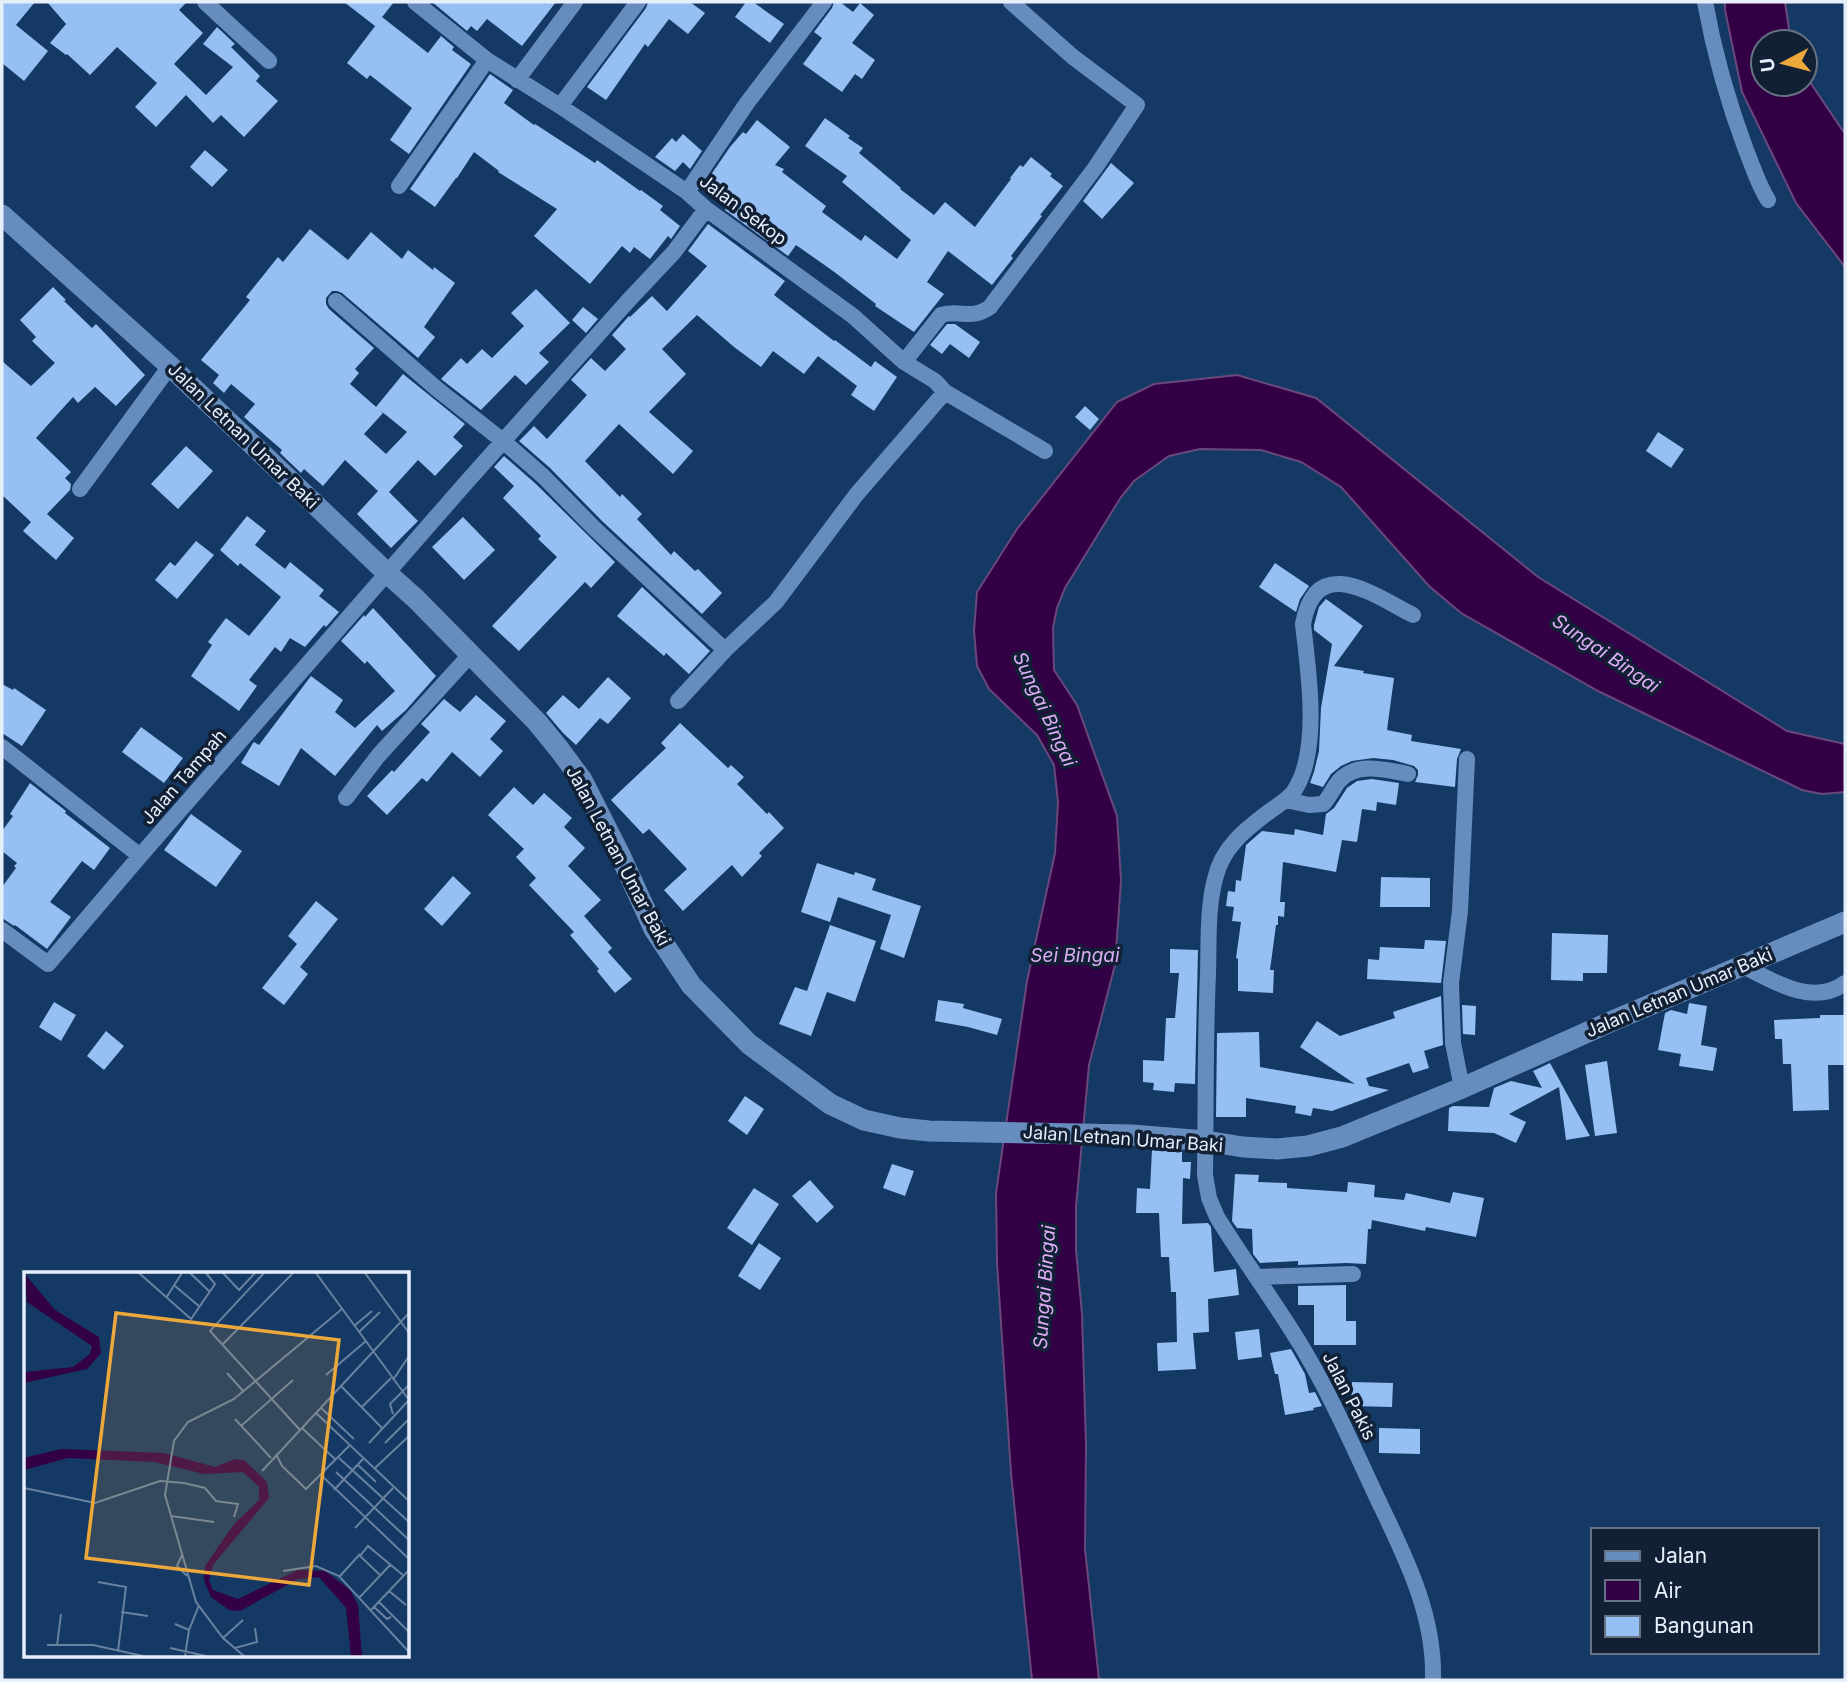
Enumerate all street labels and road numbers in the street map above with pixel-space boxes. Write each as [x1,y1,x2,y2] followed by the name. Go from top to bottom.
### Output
[695,170,791,249] street label: Jalan Sekop
[164,358,323,513] street label: Jalan Letnan Umar Baki
[137,725,230,828] street label: Jalan Tampah
[562,762,675,949] street label: Jalan Letnan Umar Baki
[1582,944,1775,1041] street label: Jalan Letnan Umar Baki
[1022,1121,1224,1156] street label: Jalan Letnan Umar Baki
[1318,1348,1381,1443] street label: Jalan Pakis

